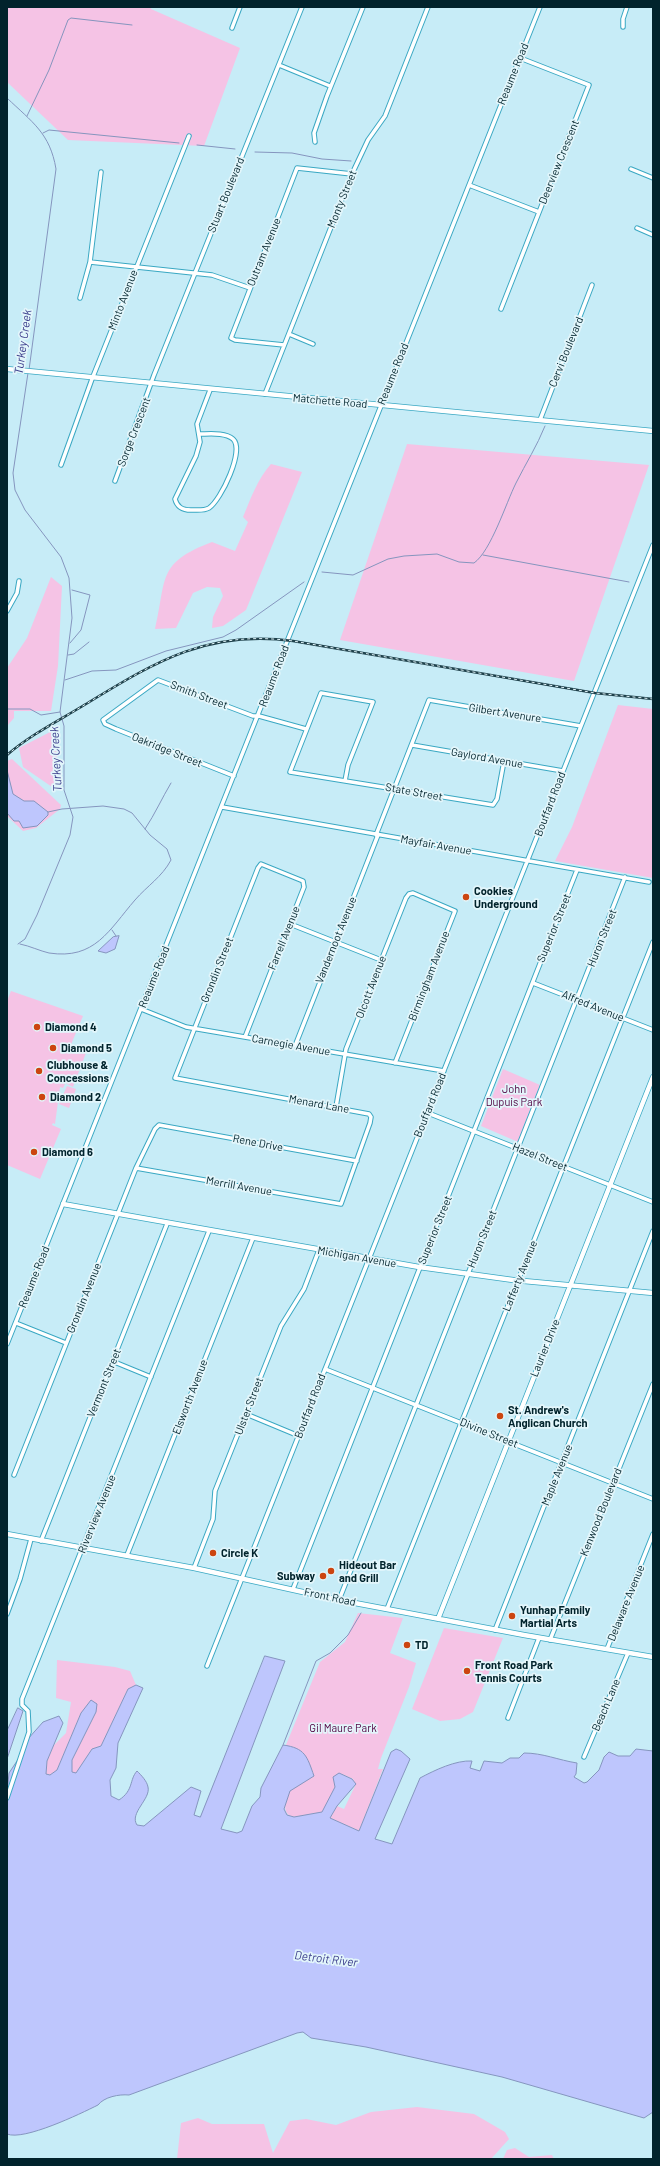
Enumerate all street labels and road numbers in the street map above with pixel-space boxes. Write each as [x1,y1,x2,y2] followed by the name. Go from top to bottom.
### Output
[495,41,531,107] street label: Reaume Road
[536,118,582,206] street label: Deerview Crescent
[205,155,247,235] street label: Stuart Boulevard
[324,168,360,230] street label: Monty Street
[244,216,284,288] street label: Outram Avenue
[105,268,141,332] street label: Minto Avenue
[546,315,586,389] street label: Cervi Boulevard
[375,341,411,407] street label: Reaume Road
[292,391,368,411] street label: Matchette Road
[115,395,153,469] street label: Sorge Crescent
[256,643,292,709] street label: Reaume Road
[168,678,230,712] street label: Smith Street
[468,701,542,725] street label: Gilbert Avenure
[130,730,204,770] street label: Oakridge Street
[450,745,524,771] street label: Gaylord Avenue
[532,770,568,838] street label: Bouffard Road
[384,780,444,804] street label: State Street
[400,832,472,858] street label: Mayfair Avenue
[534,892,574,964] street label: Superior Street
[313,895,359,985] street label: Vandernoot Avenue
[265,904,303,972] street label: Farrell Avenue
[584,907,620,969] street label: Huron Street
[406,929,452,1023] street label: Birmingham Avenue
[198,935,236,1005] street label: Grondin Street
[136,944,172,1010] street label: Reaume Road
[353,954,389,1020] street label: Olcott Avenue
[560,988,626,1024] street label: Alfred Avenue
[251,1032,331,1058] street label: Carnegie Avenue
[411,1071,449,1139] street label: Bouffard Road
[288,1092,350,1116] street label: Menard Lane
[232,1132,284,1154] street label: Rene Drive
[510,1140,570,1174] street label: Hazel Street
[205,1174,273,1198] street label: Merrill Avenue
[415,1194,455,1266] street label: Superior Street
[464,1208,500,1270] street label: Huron Street
[500,1239,540,1313] street label: Lafferty Avenue
[16,1244,52,1310] street label: Reaume Road
[317,1244,397,1270] street label: Michigan Avenue
[64,1261,104,1335] street label: Grondin Avenue
[527,1317,563,1379] street label: Laurier Drive
[84,1347,124,1419] street label: Vermont Street
[170,1358,210,1436] street label: Elsworth Avenue
[292,1372,328,1440] street label: Bouffard Road
[232,1375,266,1437] street label: Ulster Street
[458,1415,520,1451] street label: Divine Street
[539,1442,575,1508] street label: Maple Avenue
[577,1466,625,1558] street label: Kenwood Boulevard
[75,1473,119,1555] street label: Riverview Avenue
[605,1563,647,1643] street label: Delaware Avenue
[303,1585,357,1609] street label: Front Road
[589,1677,623,1733] street label: Beach Lane

